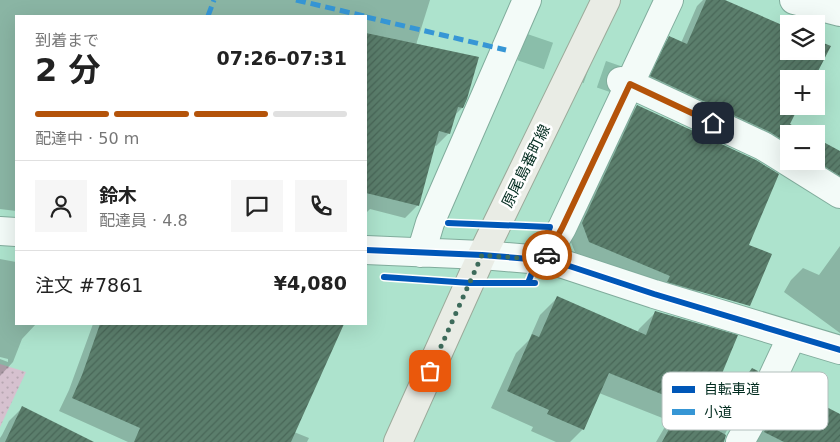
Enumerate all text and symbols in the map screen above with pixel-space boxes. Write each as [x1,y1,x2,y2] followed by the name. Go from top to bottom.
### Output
[780,15,825,170] map controls
[780,15,825,60] button: layers
[35,31,99,50] text: 到着まで
[217,47,347,69] text: 07:26–07:31
[35,51,100,89] text: 2 分
[780,70,825,115] button: +
[692,102,734,144] pin
[699,109,727,137] icon: home
[498,122,554,210] street label: 原尾島番町線
[780,125,825,170] button: −
[35,129,139,148] text: 配達中 · 50 m
[35,180,87,232] button: person
[231,180,283,232] button: chat
[295,180,347,232] button: phone
[99,184,137,206] text: 鈴木
[99,211,188,230] text: 配達員 · 4.8
[522,230,572,280] courier
[533,241,561,269] icon: car
[274,272,347,294] text: ¥4,080
[35,274,143,296] text: 注文 #7861
[409,350,451,392] pin
[416,357,444,385] icon: bag
[662,372,828,430] legend
[704,381,760,397] text: 自転車道
[704,404,732,420] text: 小道

